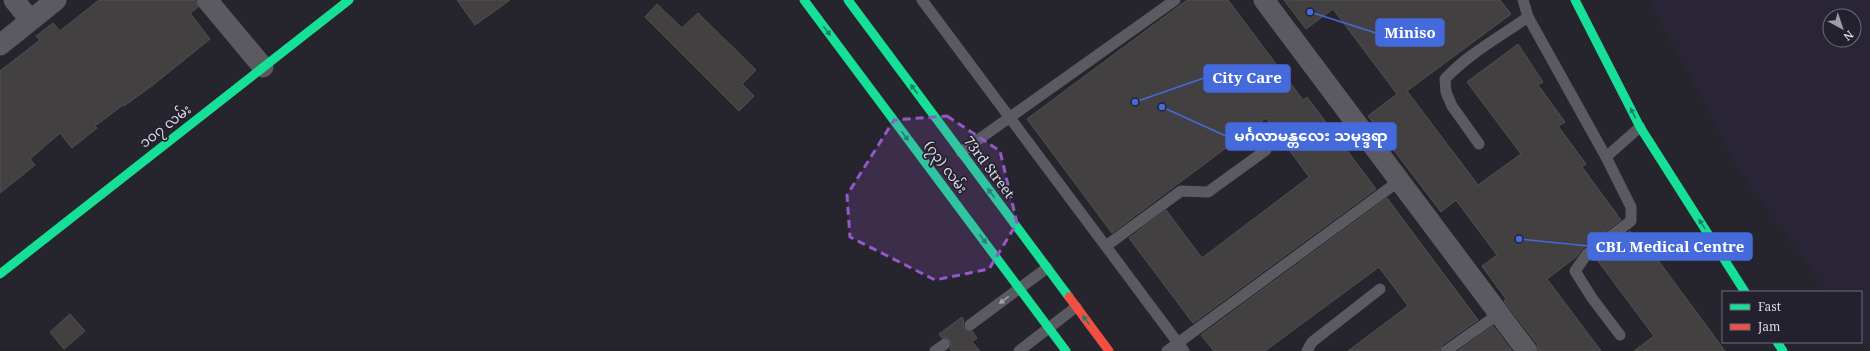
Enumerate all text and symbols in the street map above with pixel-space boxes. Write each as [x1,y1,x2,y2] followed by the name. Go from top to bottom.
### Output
[1822,8,1862,48] north arrow
[1376,19,1444,46] callout: Miniso
[1384,22,1436,42] text: Miniso
[823,26,831,37] one-way arrow
[1840,28,1857,45] text: N
[1204,65,1290,92] callout: City Care
[1212,67,1282,87] text: City Care
[909,83,918,94] one-way arrow
[135,99,196,154] street label: ၁၀၇ လမ်း
[1630,108,1636,119] one-way arrow
[1226,123,1396,150] callout: မင်္ဂလာမန္တလေး သမုဒ္ဒရာ
[1234,125,1388,148] text: မင်္ဂလာမန္တလေး သမုဒ္ဒရာ
[901,130,909,141] one-way arrow
[960,132,1019,202] street label: 73rd Street
[918,137,972,199] street label: (၇၃) လမ်း
[987,188,995,198] one-way arrow
[1698,218,1705,230] one-way arrow
[1588,233,1752,260] callout: CBL Medical Centre
[979,234,987,245] one-way arrow
[1596,236,1744,256] text: CBL Medical Centre
[1722,291,1862,343] legend
[999,296,1010,304] one-way arrow
[1758,298,1781,315] text: Fast
[1081,314,1090,325] one-way arrow
[1757,318,1780,335] text: Jam

